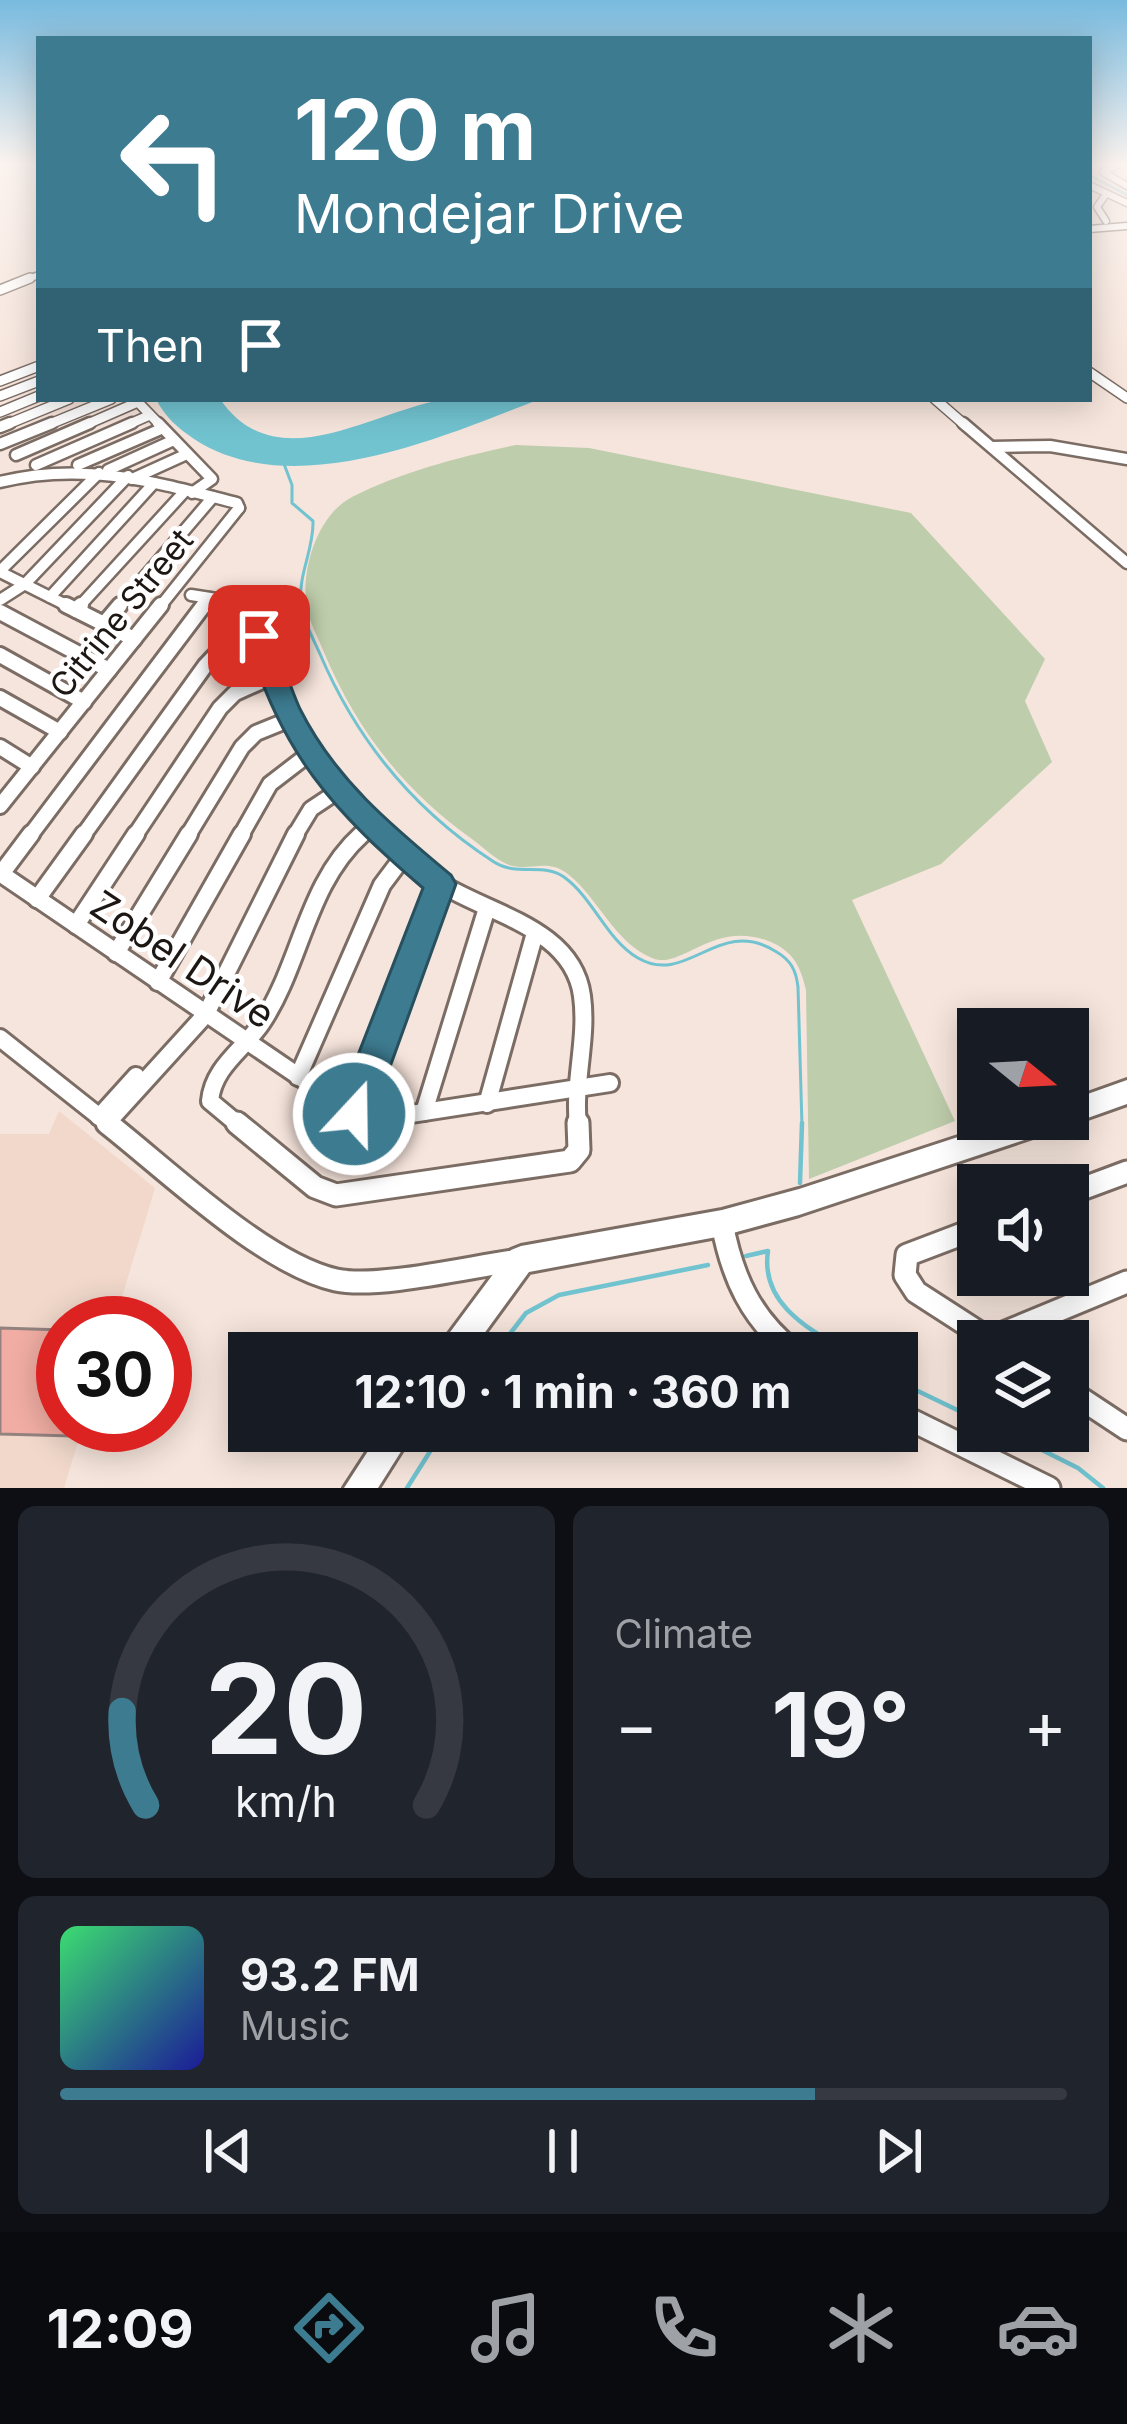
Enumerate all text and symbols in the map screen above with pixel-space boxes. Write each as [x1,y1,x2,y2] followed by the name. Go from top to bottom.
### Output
[294,79,536,180] text: 120 m
[96,84,252,240] icon: left
[294,181,685,246] text: Mondejar Drive
[228,312,294,378] icon: arrive
[96,318,204,373] text: Then
[41,521,201,705] street label: Citrine Street
[208,585,310,687] pin
[226,603,292,669] icon: arrive
[82,880,284,1038] street label: Zobel Drive
[957,1008,1089,1140] north arrow
[957,1008,1089,1452] map controls
[291,1051,417,1177] position arrow
[957,1164,1089,1296] button: sound
[36,1296,192,1452] speed limit sign: 30
[957,1320,1089,1452] button: layers
[355,1364,791,1419] text: 12:10 · 1 min · 360 m
[615,1610,753,1657] text: Climate
[205,1633,368,1784] text: 20
[771,1670,910,1779] text: 19°
[615,1685,658,1765] text: −
[1023,1685,1067,1765] text: +
[235,1775,337,1827] text: km/h
[240,1947,420,2002] text: 93.2 FM
[240,2002,351,2049] text: Music
[195,2118,261,2184] icon: previous
[530,2118,596,2184] icon: pause
[866,2118,932,2184] icon: next
[287,2286,371,2370] icon: directions
[464,2286,548,2370] icon: music
[642,2286,726,2370] icon: phone
[819,2286,903,2370] icon: climate
[996,2286,1080,2370] icon: car
[47,2296,193,2361] text: 12:09

